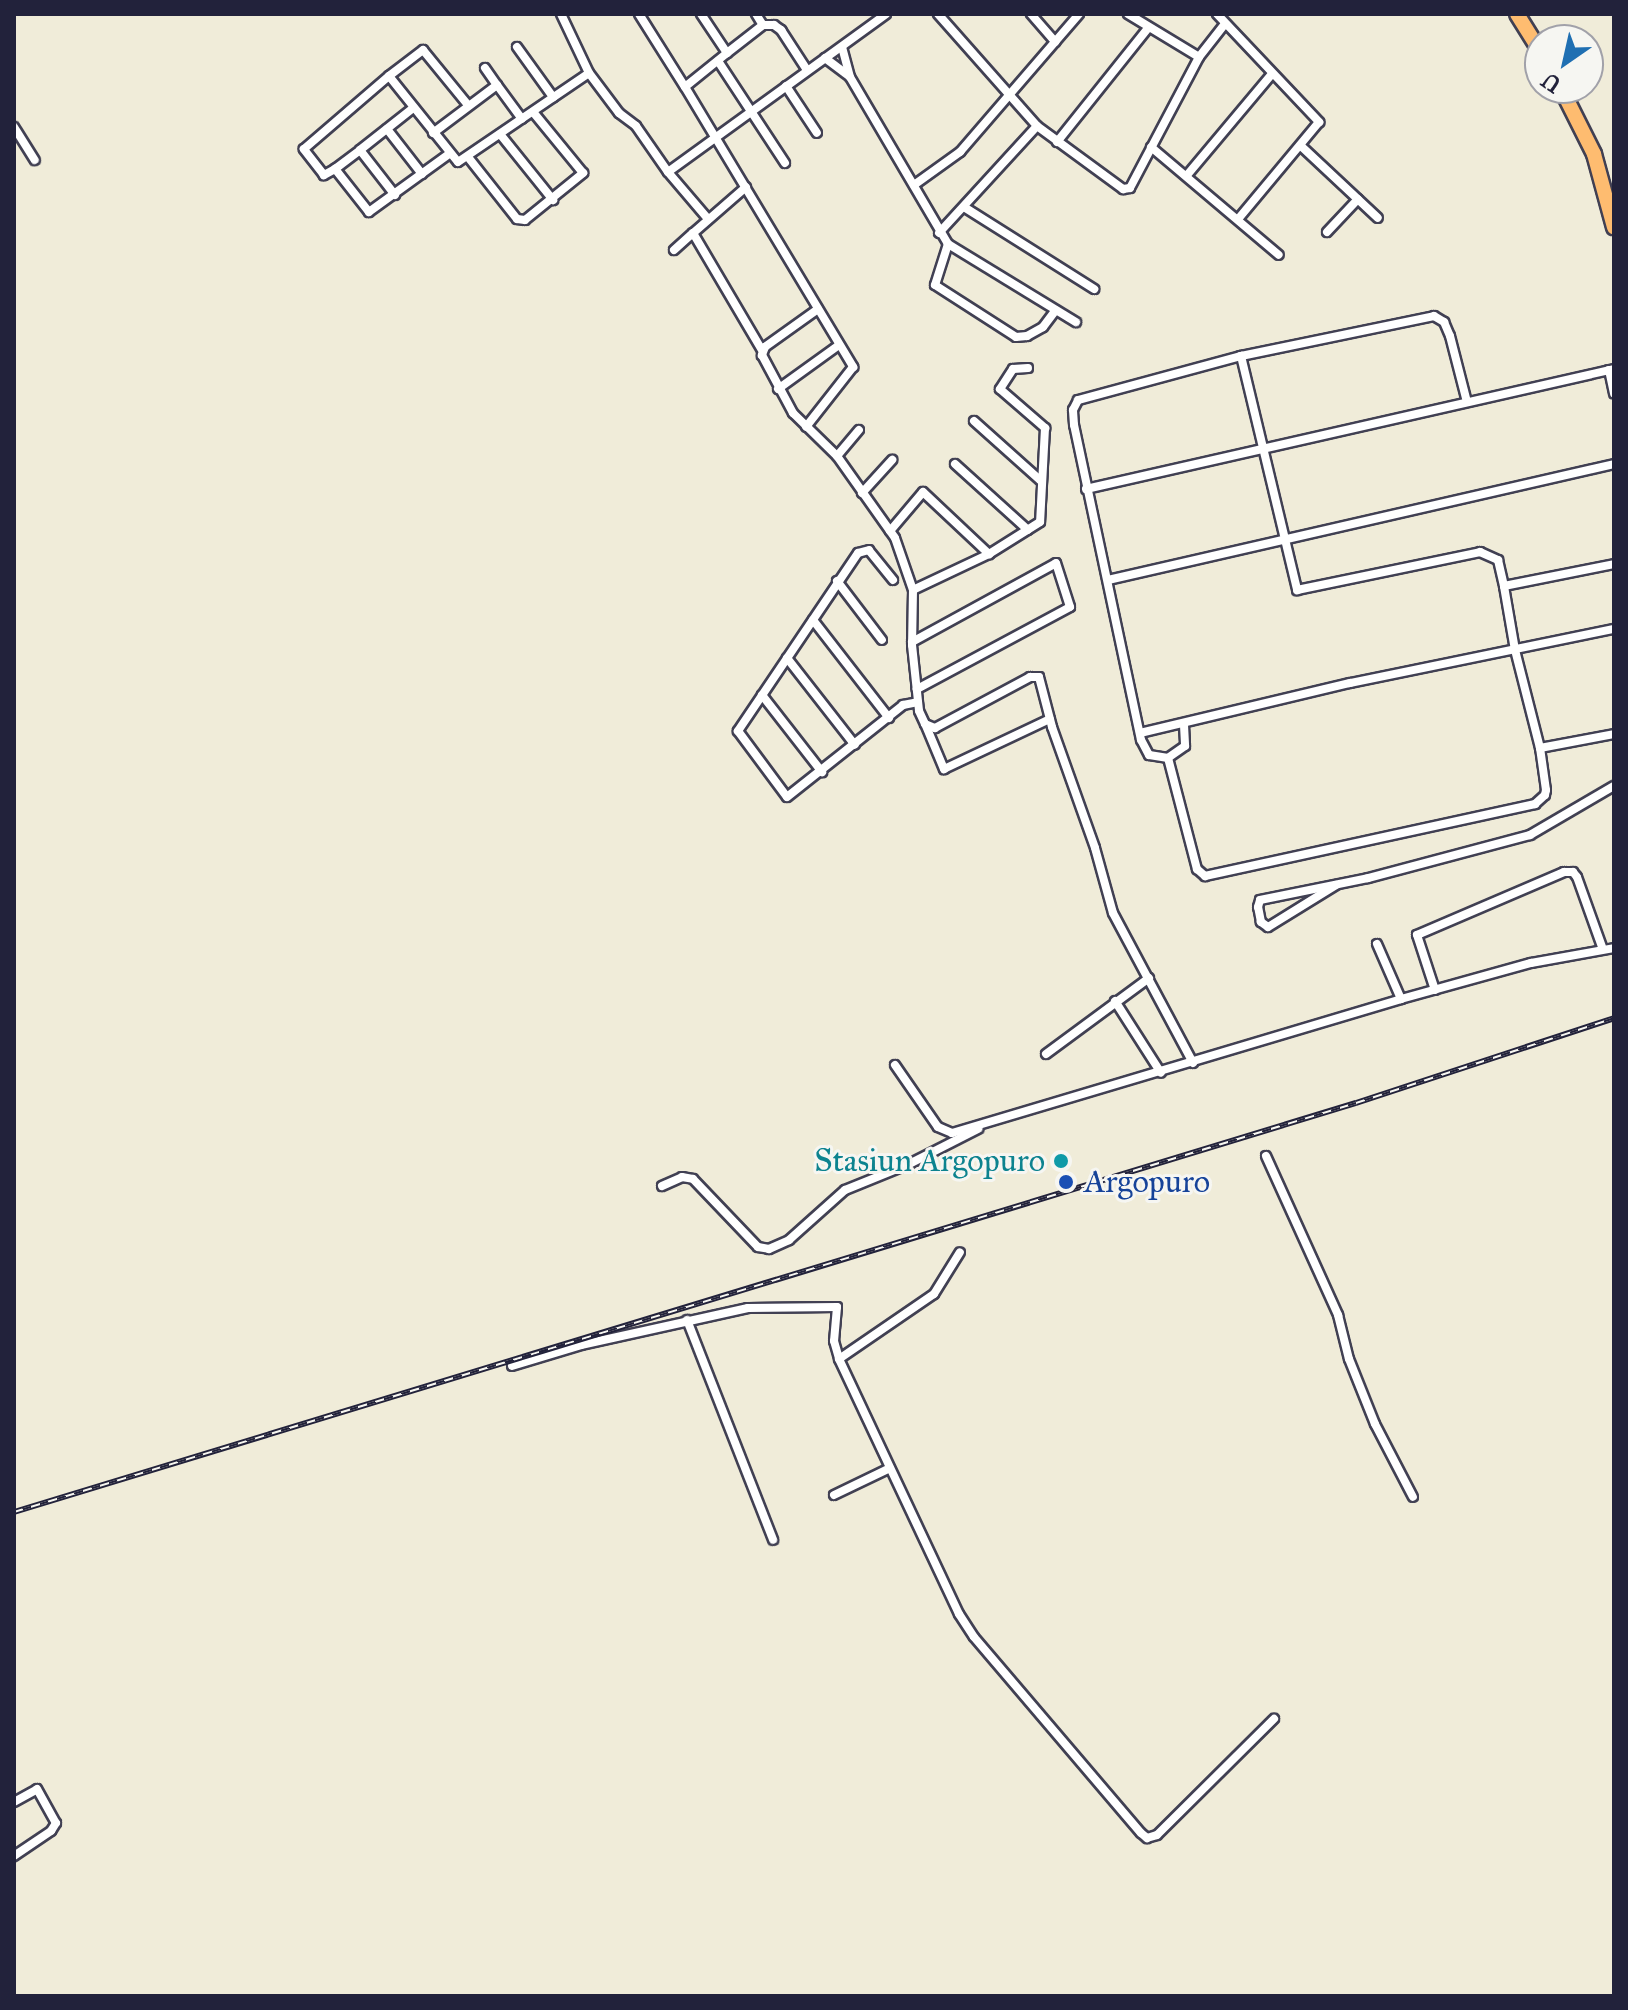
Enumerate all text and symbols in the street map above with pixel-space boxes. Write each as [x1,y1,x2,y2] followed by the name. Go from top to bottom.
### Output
[1524,24,1604,104] north arrow
[1537,67,1566,99] text: U
[814,1142,1045,1180] place label: Stasiun Argopuro
[1052,1152,1070,1170] marker: Stasiun Argopuro
[1084,1163,1210,1201] place label: Argopuro
[1055,1171,1077,1193] marker: Argopuro

